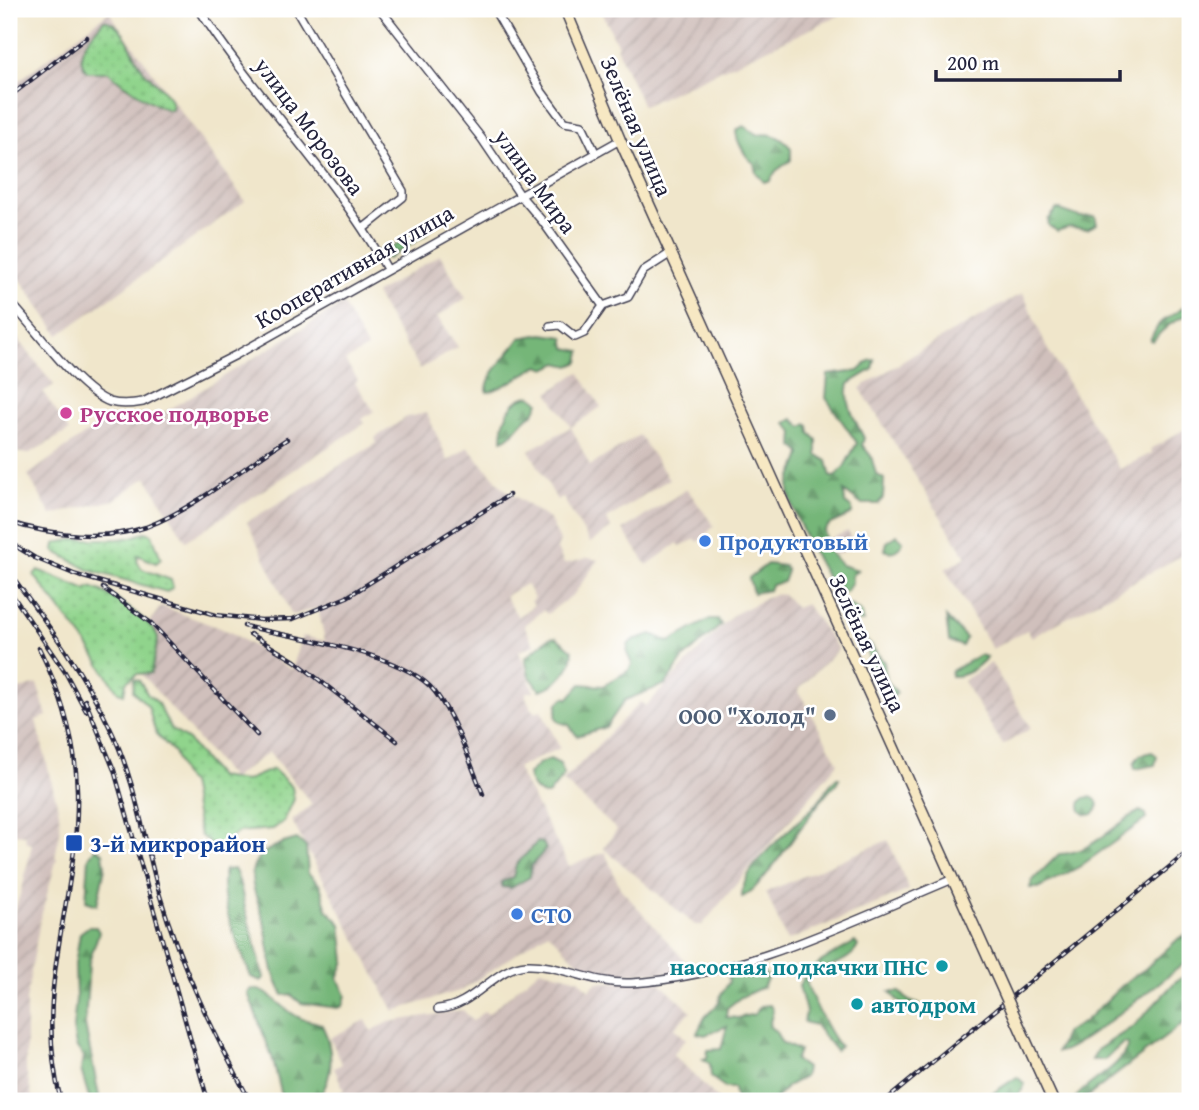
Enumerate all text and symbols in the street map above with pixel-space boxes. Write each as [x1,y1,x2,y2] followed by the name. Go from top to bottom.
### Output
[936,38,1120,82] scale bar
[947,47,999,78] text: 200 m
[247,49,373,202] street label: улица Морозова
[593,51,681,201] street label: Зелёная улица
[486,121,585,240] street label: улица Мира
[249,196,459,336] street label: Кооперативная улица
[80,397,269,430] place label: Русское подворье
[58,405,74,421] marker: Русское подворье
[719,525,868,558] place label: Продуктовый
[697,533,713,549] marker: Продуктовый
[822,568,915,718] street label: Зелёная улица
[679,699,816,732] place label: ООО "Холод"
[822,707,838,723] marker: ООО "Холод"
[90,827,266,860] place label: 3-й микрорайон
[64,833,84,853] marker: 3-й микрорайон
[531,898,572,931] place label: СТО
[509,906,525,922] marker: СТО
[670,950,928,983] place label: насосная подкачки ПНС
[934,958,950,974] marker: насосная подкачки ПНС
[871,988,976,1021] place label: автодром
[849,996,865,1012] marker: автодром

